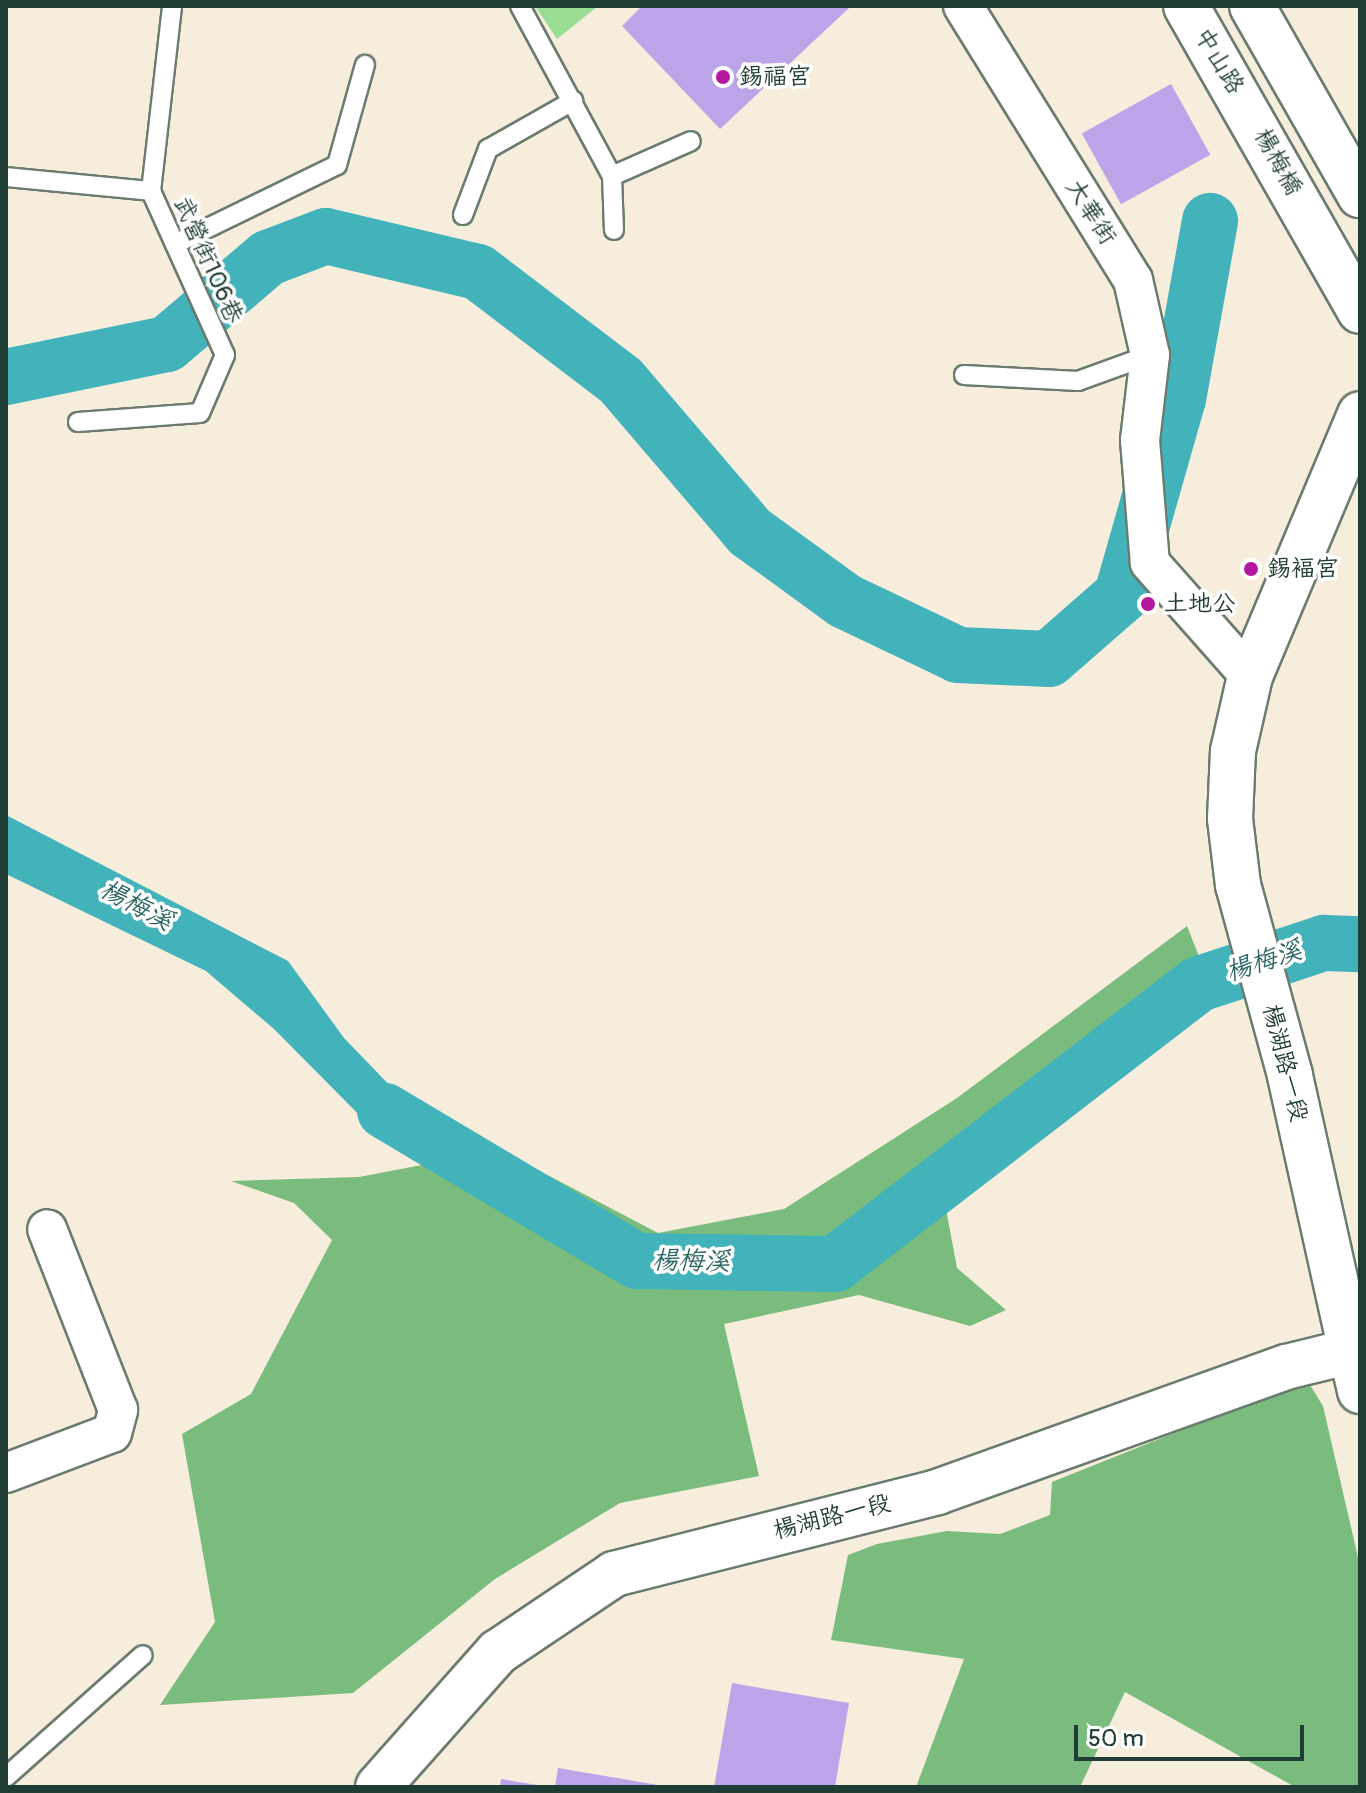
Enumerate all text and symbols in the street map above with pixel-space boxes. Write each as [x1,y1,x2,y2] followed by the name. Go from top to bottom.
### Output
[1188,23,1250,99] street label: 中山路
[739,63,811,91] place label: 錫福宮
[714,68,732,86] marker: 錫福宮
[1248,124,1308,200] street label: 楊梅橋
[1060,174,1122,250] street label: 大華街
[167,192,249,328] street label: 武營街106巷
[1267,555,1339,583] place label: 錫褔宮
[1242,560,1260,578] marker: 錫褔宮
[1164,590,1236,618] place label: 土地公
[1139,595,1157,613] marker: 土地公
[94,874,178,938] water label: 楊梅溪
[1222,935,1306,989] water label: 楊梅溪
[1257,1001,1313,1125] street label: 楊湖路一段
[652,1246,730,1278] water label: 楊梅溪
[770,1489,894,1545] street label: 楊湖路一段
[1078,1709,1308,1759] scale bar
[1088,1724,1144,1753] text: 50 m

